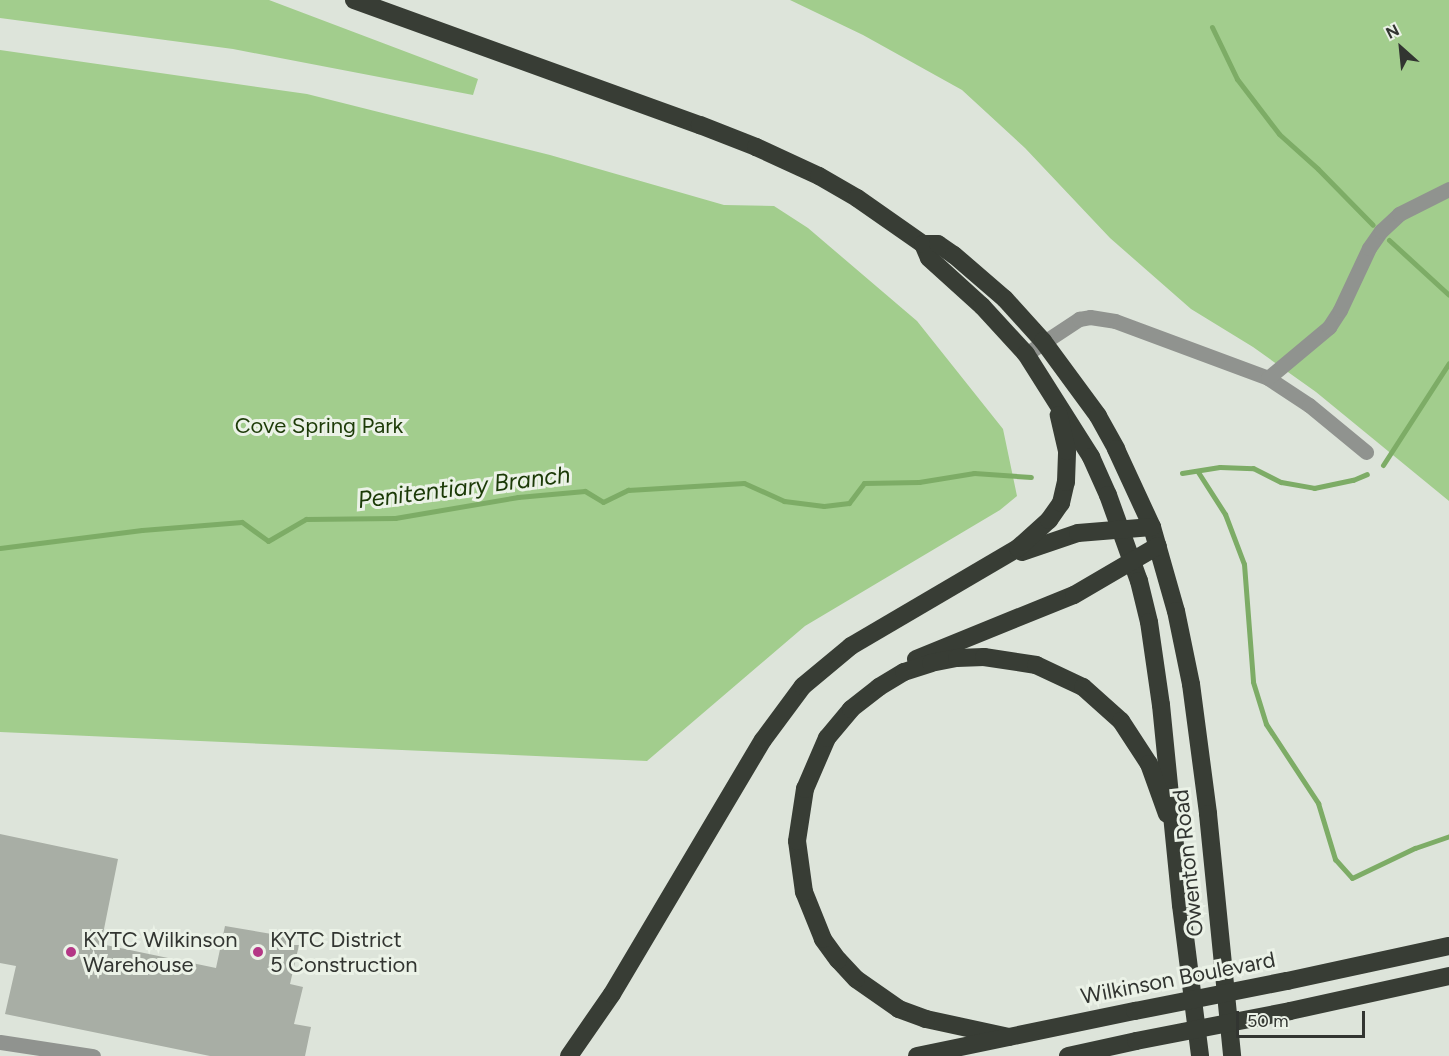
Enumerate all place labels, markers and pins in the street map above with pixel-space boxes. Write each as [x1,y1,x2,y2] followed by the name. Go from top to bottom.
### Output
[83,926,238,978] place label: KYTC Wilkinson Warehouse
[270,926,418,978] place label: KYTC District 5 Construction
[64,945,78,959] marker: KYTC Wilkinson Warehouse
[251,945,265,959] marker: KYTC District 5 Construction

